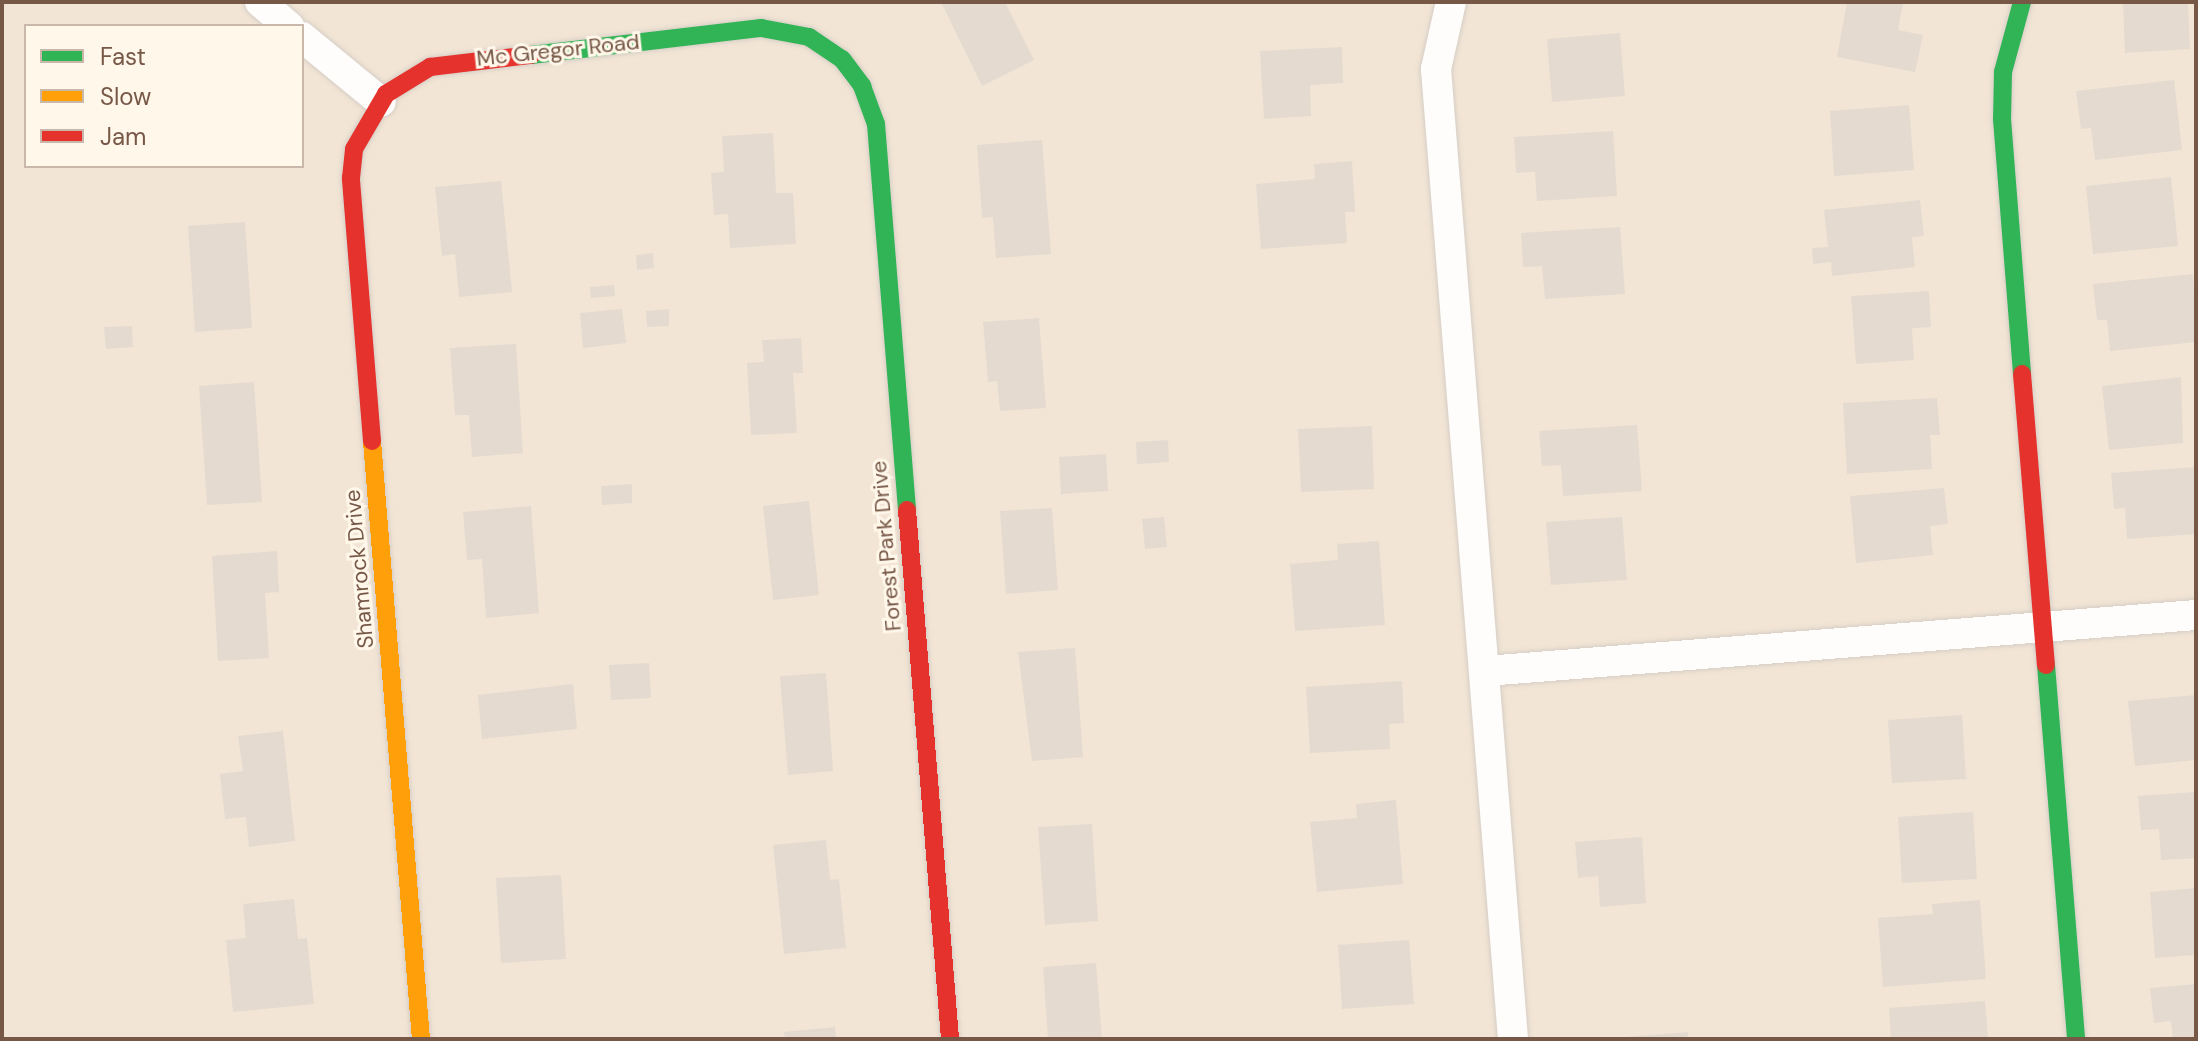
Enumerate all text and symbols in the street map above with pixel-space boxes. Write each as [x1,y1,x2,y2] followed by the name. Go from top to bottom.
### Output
[24,24,304,168] legend
[475,28,641,72] street label: Mc Gregor Road
[100,41,146,72] text: Fast
[100,81,151,112] text: Slow
[100,121,146,152] text: Jam
[865,460,907,632] street label: Forest Park Drive
[339,488,379,650] street label: Shamrock Drive

